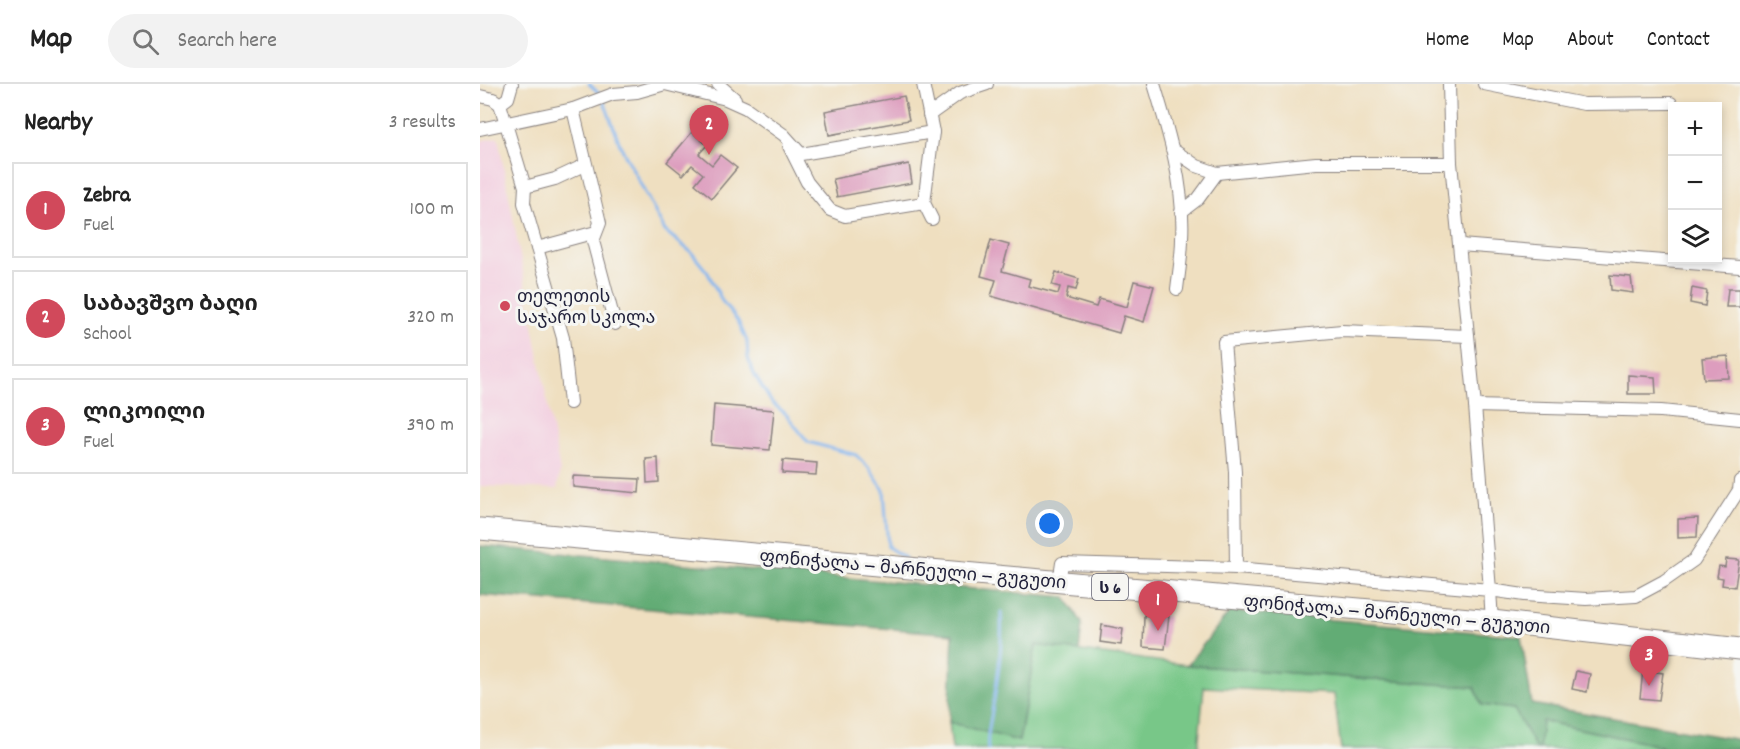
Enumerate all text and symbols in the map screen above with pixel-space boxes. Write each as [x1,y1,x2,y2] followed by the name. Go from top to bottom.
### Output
[108,14,528,68] search box
[30,21,72,61] text: Map
[129,25,162,58] icon: search
[177,26,277,57] text: Search here
[1425,26,1469,56] text: Home
[1502,26,1534,56] text: Map
[1567,26,1614,56] text: About
[1647,26,1710,56] text: Contact
[1668,102,1722,264] map controls
[1668,102,1722,156] button: +
[24,105,92,142] text: Nearby
[690,106,728,155] pin: 2
[389,109,456,137] text: 3 results
[1668,156,1722,210] button: −
[83,181,130,212] text: Zebra
[43,196,48,224] text: 1
[410,196,454,224] text: 100 m
[1668,210,1722,264] button: layers
[83,212,114,240] text: Fuel
[517,286,655,332] place label: თელეთის საჯარო სკოლა
[83,290,258,321] text: საბავშვო ბაღი
[498,299,512,313] marker: თელეთის საჯარო სკოლა
[41,304,50,332] text: 2
[407,304,454,332] text: 320 m
[83,321,132,349] text: School
[83,398,205,429] text: ლიკოილი
[41,412,50,440] text: 3
[407,412,454,440] text: 390 m
[83,429,114,457] text: Fuel
[1035,509,1064,538] your location
[758,546,1067,597] street label: ფონიჭალა — მარნეული — გუგუთი
[1092,574,1128,600] road number: ს 6
[1138,582,1178,631] pin: 1
[1242,591,1551,642] street label: ფონიჭალა — მარნეული — გუგუთი
[1630,636,1668,686] pin: 3

